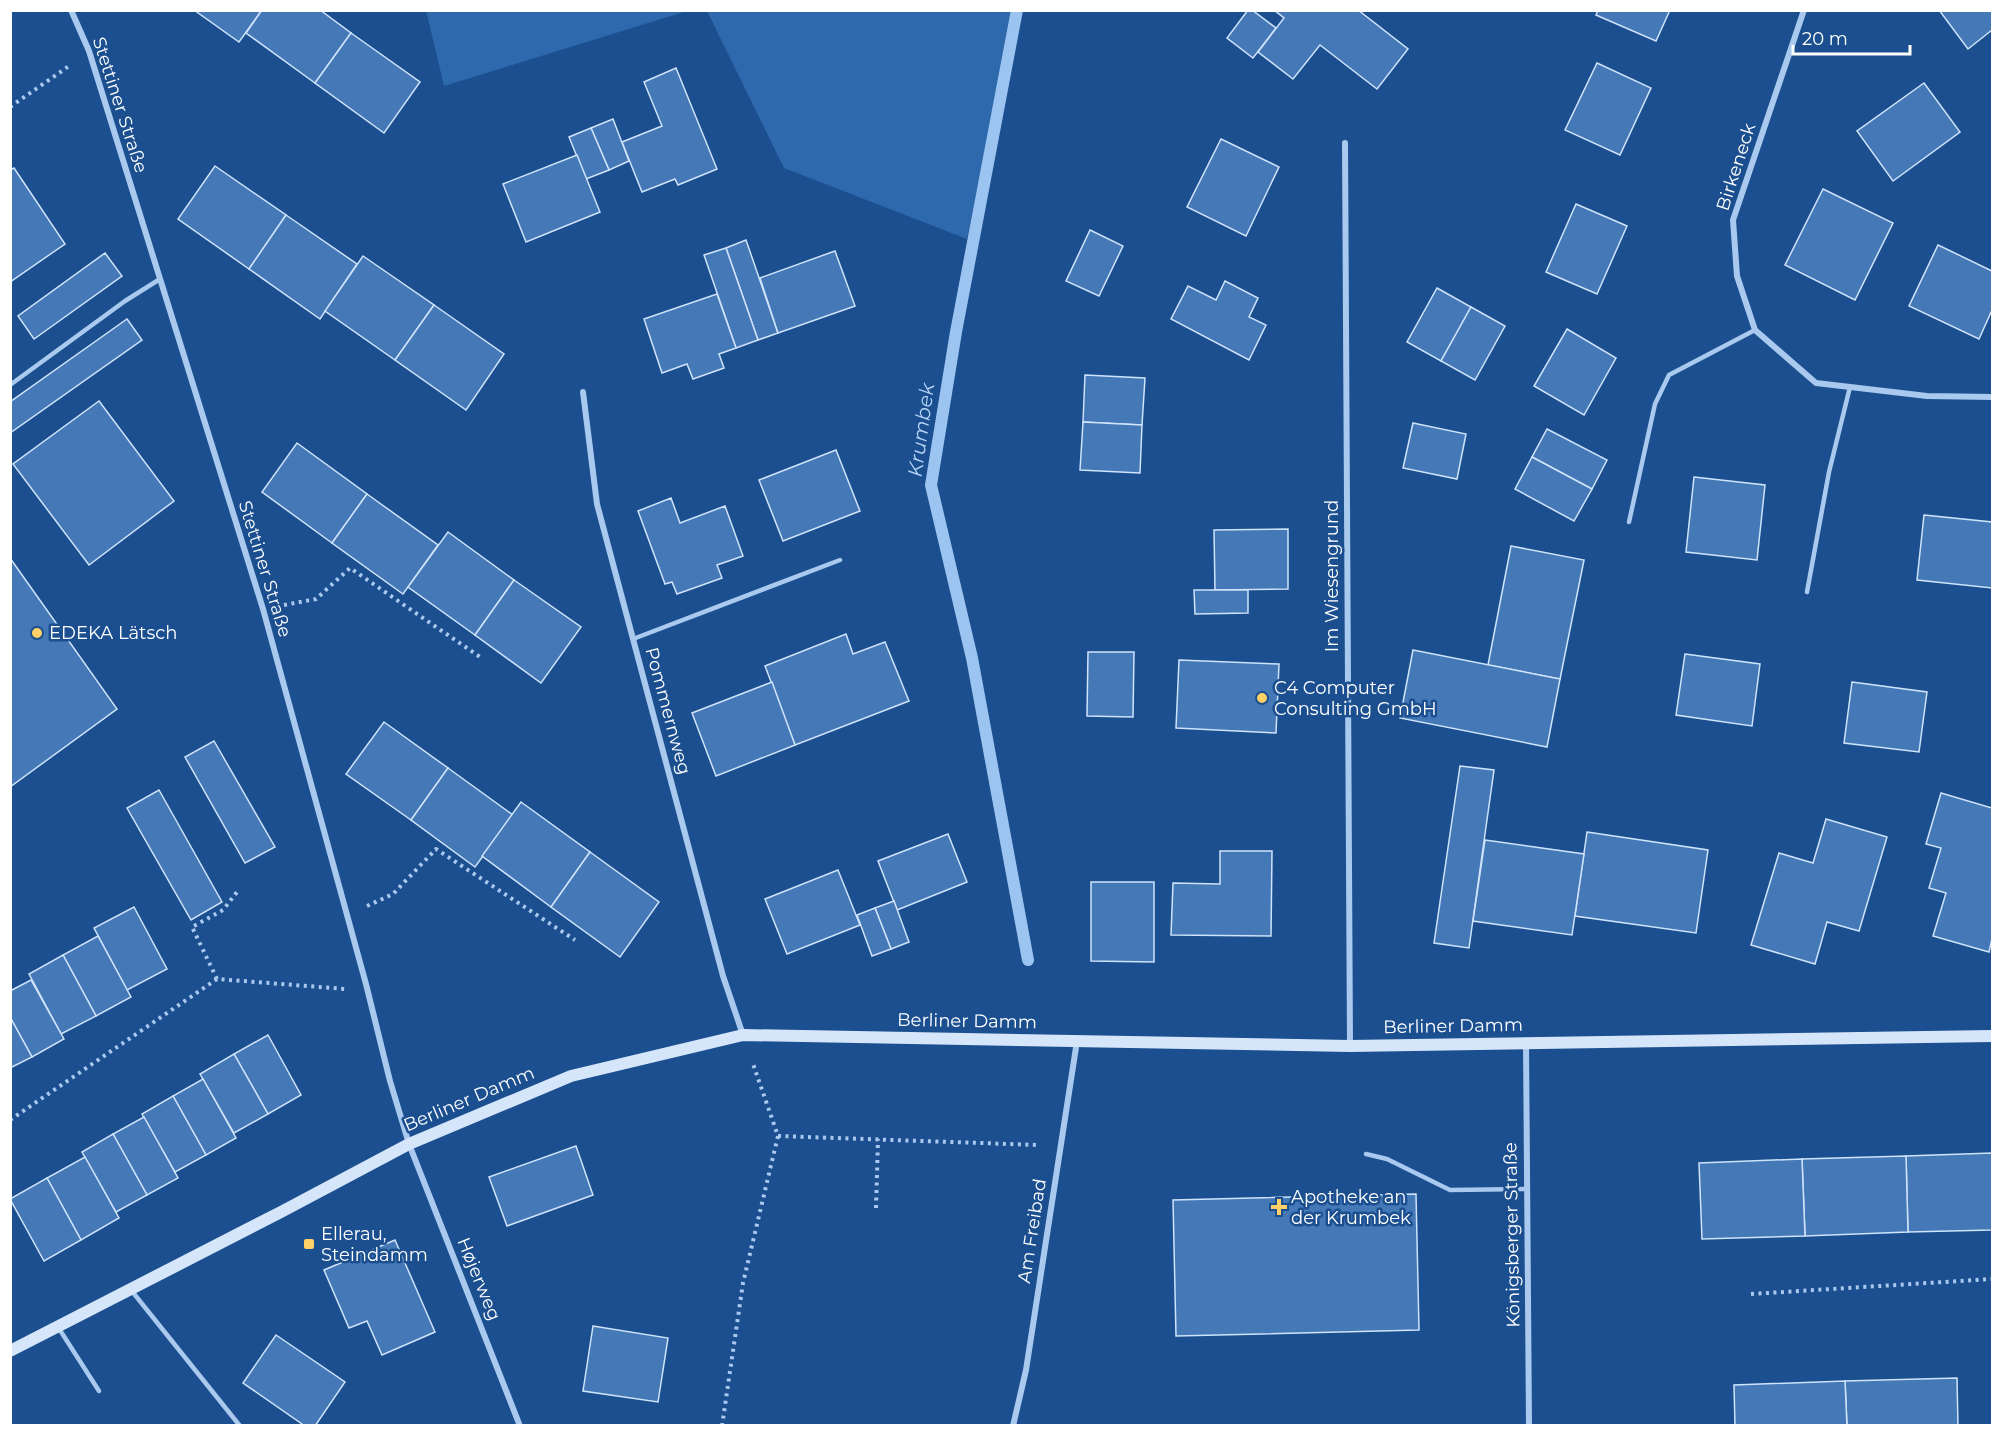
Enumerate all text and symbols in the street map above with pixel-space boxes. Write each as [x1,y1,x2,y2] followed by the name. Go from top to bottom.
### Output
[1793,18,1910,56] scale bar
[1802,28,1848,50] text: 20 m
[88,34,152,176] street label: Stettiner Straße
[1712,120,1761,213] street label: Birkeneck
[903,381,940,478] water label: Krumbek
[234,498,296,640] street label: Stettiner Straße
[1321,500,1343,652] street label: Im Wiesengrund
[49,622,177,644] place label: EDEKA Lätsch
[30,626,44,640] marker: EDEKA Lätsch
[640,645,696,777] street label: Pommernweg
[1274,677,1437,720] place label: C4 Computer Consulting GmbH
[1255,691,1269,705] marker: C4 Computer Consulting GmbH
[897,1009,1037,1033] street label: Berliner Damm
[1383,1014,1523,1038] street label: Berliner Damm
[400,1062,538,1136] street label: Berliner Damm
[1499,1142,1525,1328] street label: Königsberger Straße
[1013,1177,1051,1285] street label: Am Freibad
[1291,1186,1411,1229] place label: Apotheke an der Krumbek
[1272,1200,1286,1214] marker: Apotheke an der Krumbek
[321,1223,428,1266] place label: Ellerau, Steindamm
[452,1234,506,1324] street label: Højerweg
[302,1237,316,1251] marker: Ellerau, Steindamm

